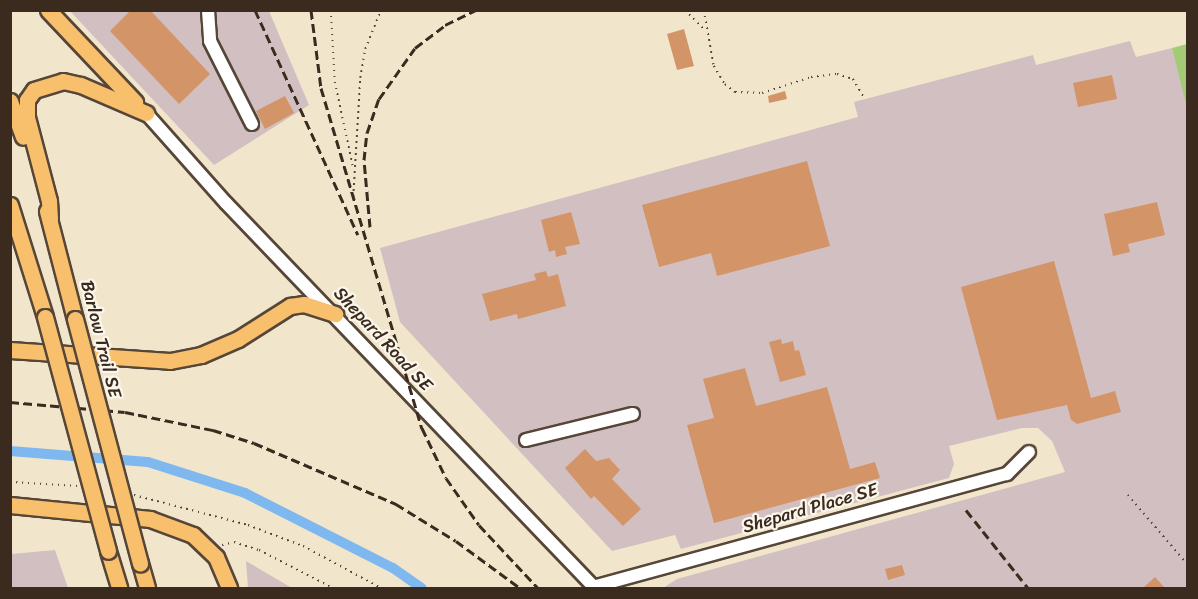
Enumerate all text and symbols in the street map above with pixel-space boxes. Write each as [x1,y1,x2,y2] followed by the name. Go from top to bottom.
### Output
[76,278,126,400] street label: Barlow Trail SE
[329,282,437,396] street label: Shepard Road SE
[740,478,880,538] street label: Shepard Place SE

